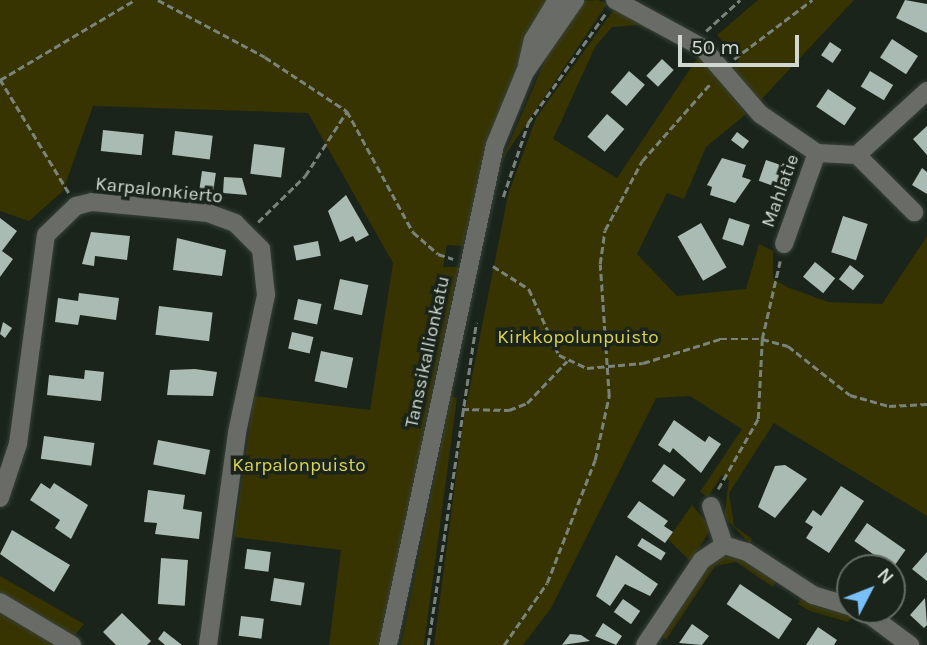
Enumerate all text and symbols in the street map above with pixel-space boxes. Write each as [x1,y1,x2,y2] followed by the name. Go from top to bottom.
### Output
[682,21,803,65] scale bar
[691,35,740,59] text: 50 m
[757,151,805,231] street label: Mahlatie
[94,173,224,209] street label: Karpalonkierto
[401,274,455,430] street label: Tanssikallionkatu
[497,327,659,349] park label: Kirkkopolunpuisto
[232,455,366,477] park label: Karpalonpuisto
[836,554,906,624] north arrow
[872,564,898,589] text: N

